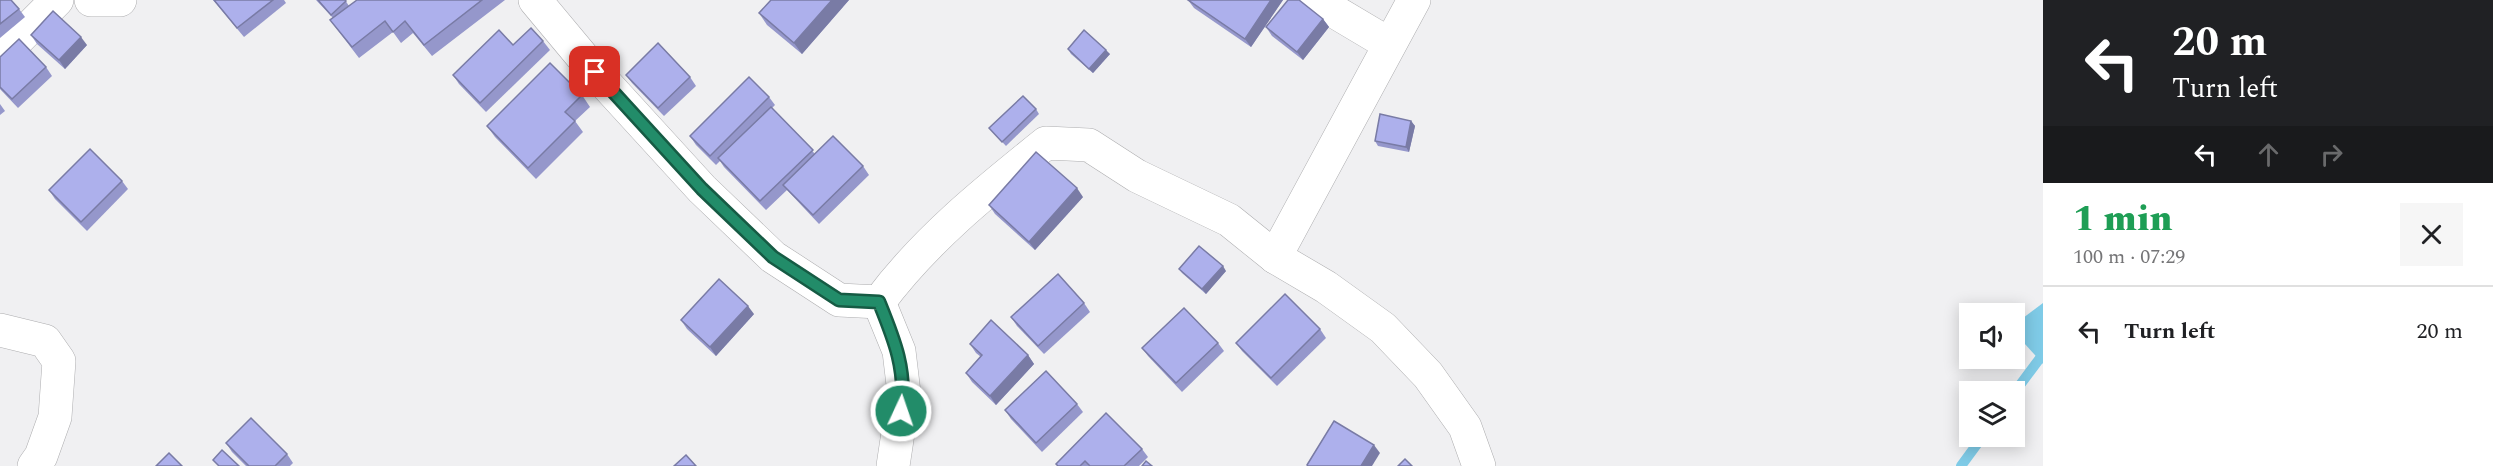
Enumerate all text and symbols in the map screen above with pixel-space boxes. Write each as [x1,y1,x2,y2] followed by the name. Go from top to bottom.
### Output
[2172,11,2267,74] text: 20 m
[2073,24,2151,102] icon: left
[569,46,620,97] pin
[578,55,611,88] icon: arrive
[2172,68,2278,110] text: Turn left
[2189,138,2222,171] icon: left
[2252,138,2285,171] icon: ahead
[2315,138,2348,171] icon: right
[2073,192,2173,247] text: 1 min
[2400,203,2463,266] button: close
[2073,242,2185,272] text: 100 m · 07:29
[1959,303,2025,447] map controls
[1959,303,2025,369] button: sound
[2073,315,2106,348] icon: left
[2124,315,2216,348] text: Turn left
[2417,315,2463,348] text: 20 m
[869,379,933,443] position arrow
[1959,381,2025,447] button: layers

